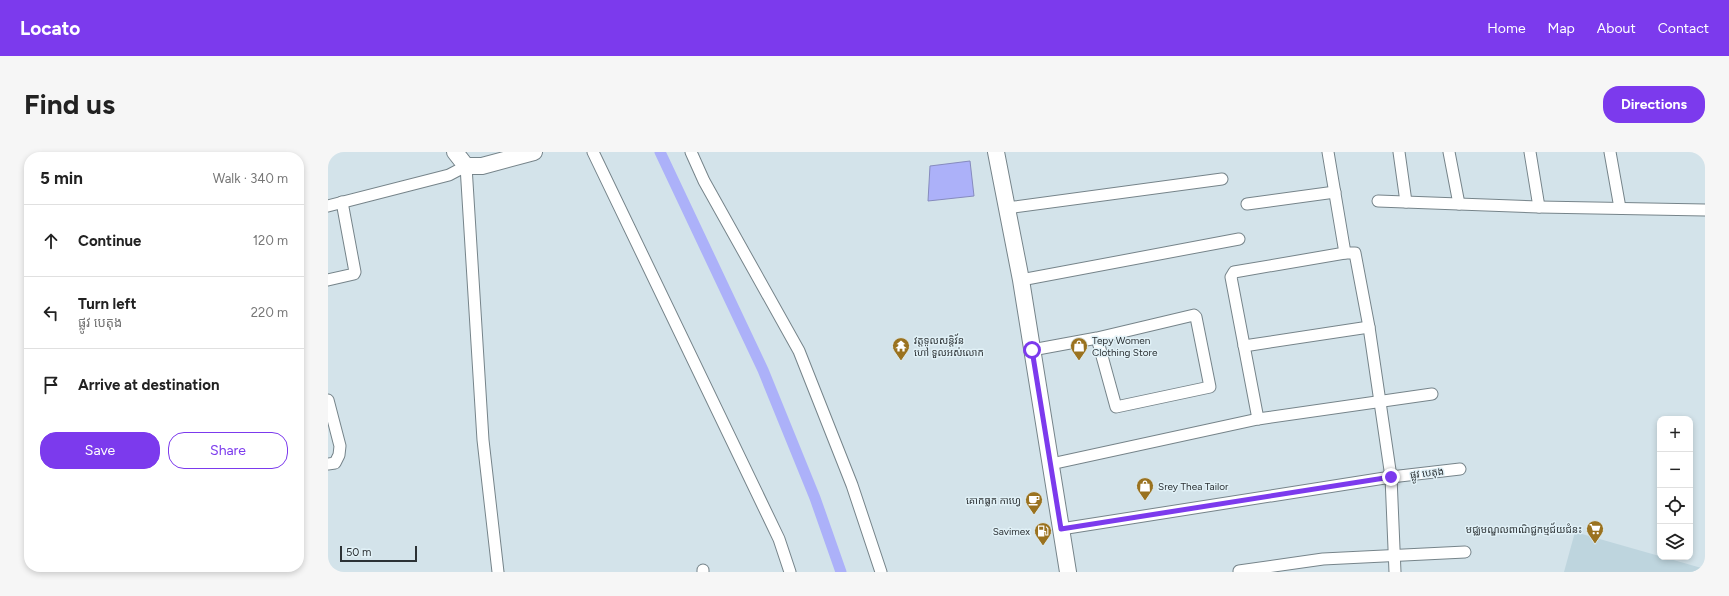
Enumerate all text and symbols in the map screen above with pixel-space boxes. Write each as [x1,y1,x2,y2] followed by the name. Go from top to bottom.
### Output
[20,17,80,40] text: Locato
[1487,20,1526,37] text: Home
[1548,20,1575,37] text: Map
[1597,20,1636,37] text: About
[1658,20,1709,37] text: Contact
[1603,86,1705,123] button: Directions
[24,87,115,121] text: Find us
[40,168,83,188] text: 5 min
[213,171,288,186] text: Walk · 340 m
[40,230,62,252] icon: ahead
[78,232,141,250] text: Continue
[253,233,288,248] text: 120 m
[78,295,136,313] text: Turn left
[40,302,62,324] icon: left
[251,305,288,320] text: 220 m
[78,315,122,330] text: ផ្លូវ បេតុង
[914,333,984,359] place label: វត្តទូលសន្តិវ័ន ហៅ ទួលអស់លោក
[1092,334,1158,359] place label: Tepy Women Clothing Store
[891,336,911,361] temple icon: វត្តទូលសន្តិវ័ន ហៅ ទួលអស់លោក
[1069,336,1089,361] shop icon: Tepy Women Clothing Store
[1023,341,1041,359] route start
[40,374,62,396] icon: arrive
[78,376,219,394] text: Arrive at destination
[1657,416,1693,560] map controls
[1657,416,1693,452] button: +
[40,432,160,469] button: Save
[168,432,288,469] button: Share
[1657,452,1693,488] button: −
[1409,464,1445,484] street label: ផ្លូវ បេតុង
[1382,468,1400,486] route end
[1135,476,1155,501] shop icon: Srey Thea Tailor
[1158,480,1229,493] place label: Srey Thea Tailor
[1657,488,1693,524] button: locate
[1024,490,1044,515] cafe icon: គោកធ្លក កាហ្វេ
[966,494,1021,507] place label: គោកធ្លក កាហ្វេ
[1585,519,1605,544] supermarket icon: មជ្ឈមណ្ឌលពាណិជ្ជកម្មជ័យជំនះ
[1033,521,1053,546] fuel station icon: Savimex
[1466,522,1582,536] place label: មជ្ឈមណ្ឌលពាណិជ្ជកម្មជ័យជំនះ
[1657,524,1693,560] button: layers
[993,525,1030,538] place label: Savimex
[340,544,417,563] scale bar
[346,546,371,559] text: 50 m

